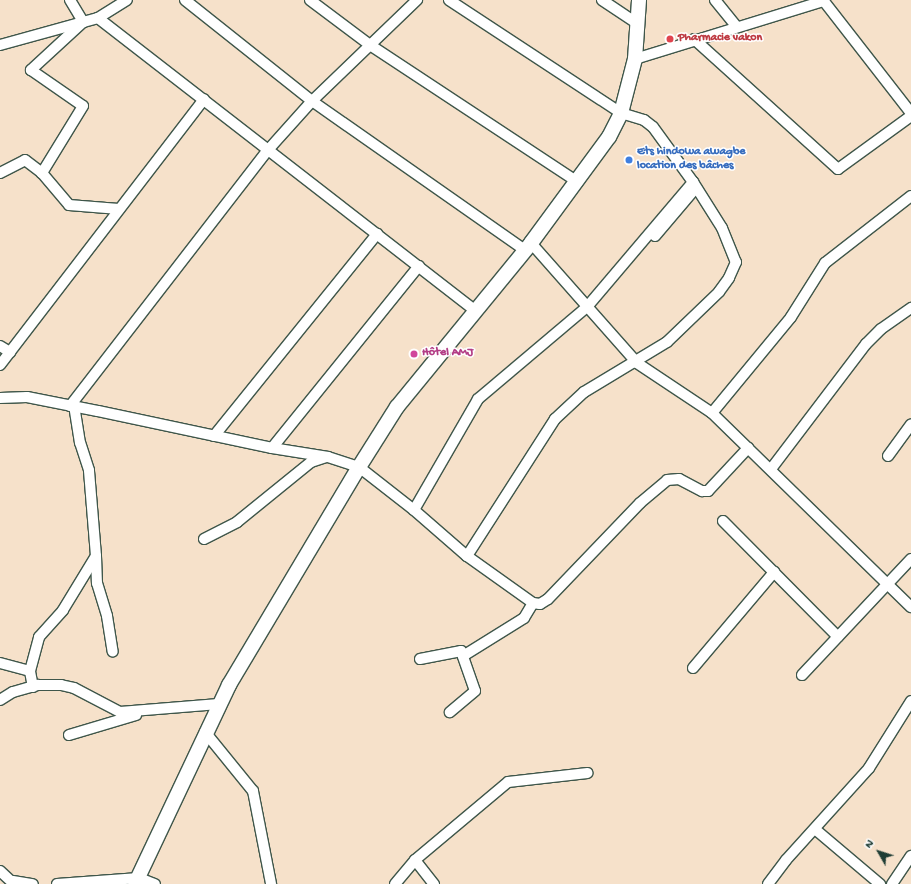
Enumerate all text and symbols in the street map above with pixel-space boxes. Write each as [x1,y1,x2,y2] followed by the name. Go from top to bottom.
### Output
[678,32,762,46] place label: Pharmacie vakon
[665,34,675,44] marker: Pharmacie vakon
[637,146,745,174] place label: Ets hindowa awagbe location des bâches
[624,155,634,165] marker: Ets hindowa awagbe location des bâches
[422,347,473,361] place label: Hôtel AMJ
[409,349,419,359] marker: Hôtel AMJ
[859,832,899,872] north arrow
[863,838,877,851] text: N

